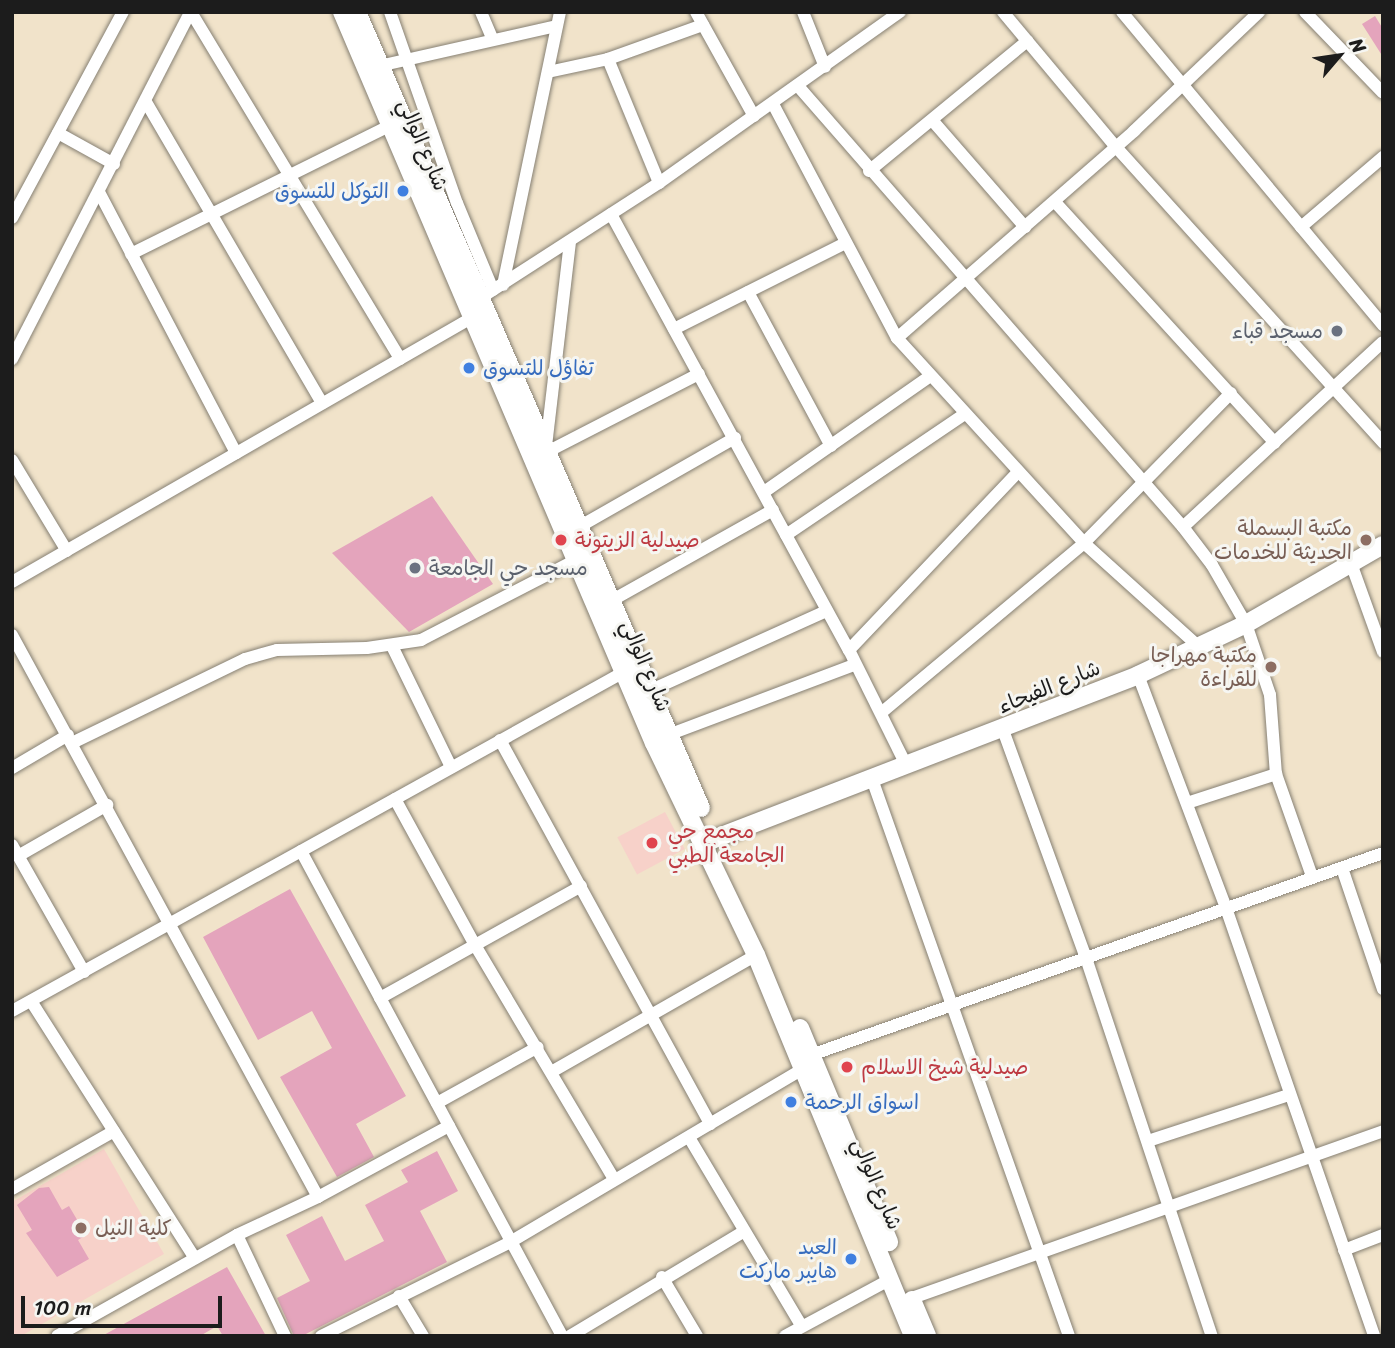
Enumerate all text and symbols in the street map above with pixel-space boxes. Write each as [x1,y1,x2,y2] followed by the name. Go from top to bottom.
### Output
[1304,21,1374,91] north arrow
[1340,32,1375,59] text: N
[392,95,454,195] street label: شارع الوالي
[275,178,389,204] place label: التوكل للتسوق
[395,183,411,199] marker: التوكل للتسوق
[1232,318,1323,344] place label: مسجد قباء
[1329,323,1345,339] marker: مسجد قباء
[483,355,594,381] place label: تفاؤل للتسوق
[461,360,477,376] marker: تفاؤل للتسوق
[1214,515,1352,565] place label: مكتبة البسملة الحديثة للخدمات
[575,527,700,553] place label: صيدلية الزيتونة
[553,532,569,548] marker: صيدلية الزيتونة
[1358,532,1374,548] marker: مكتبة البسملة الحديثة للخدمات
[429,555,588,581] place label: مسجد حي الجامعة
[407,560,423,576] marker: مسجد حي الجامعة
[615,616,677,716] street label: شارع الوالي
[1151,642,1257,692] place label: مكتبة مهراجا للقراءة
[994,655,1104,719] street label: شارع الفيحاء
[1263,659,1279,675] marker: مكتبة مهراجا للقراءة
[668,818,785,868] place label: مجمع حي الجامعة الطبي
[642,833,662,853] marker: مجمع حي الجامعة الطبي
[861,1054,1028,1080] place label: صيدلية شيخ الاسلام
[839,1059,855,1075] marker: صيدلية شيخ الاسلام
[805,1089,919,1115] place label: اسواق الرحمة
[783,1094,799,1110] marker: اسواق الرحمة
[846,1134,908,1234] street label: شارع الوالي
[95,1215,172,1241] place label: كلية النيل
[73,1220,89,1236] marker: كلية النيل
[739,1234,837,1284] place label: العبد هايبر ماركت
[843,1251,859,1267] marker: العبد هايبر ماركت
[24,1282,226,1326] scale bar
[34,1289,91,1327] text: 100 m

